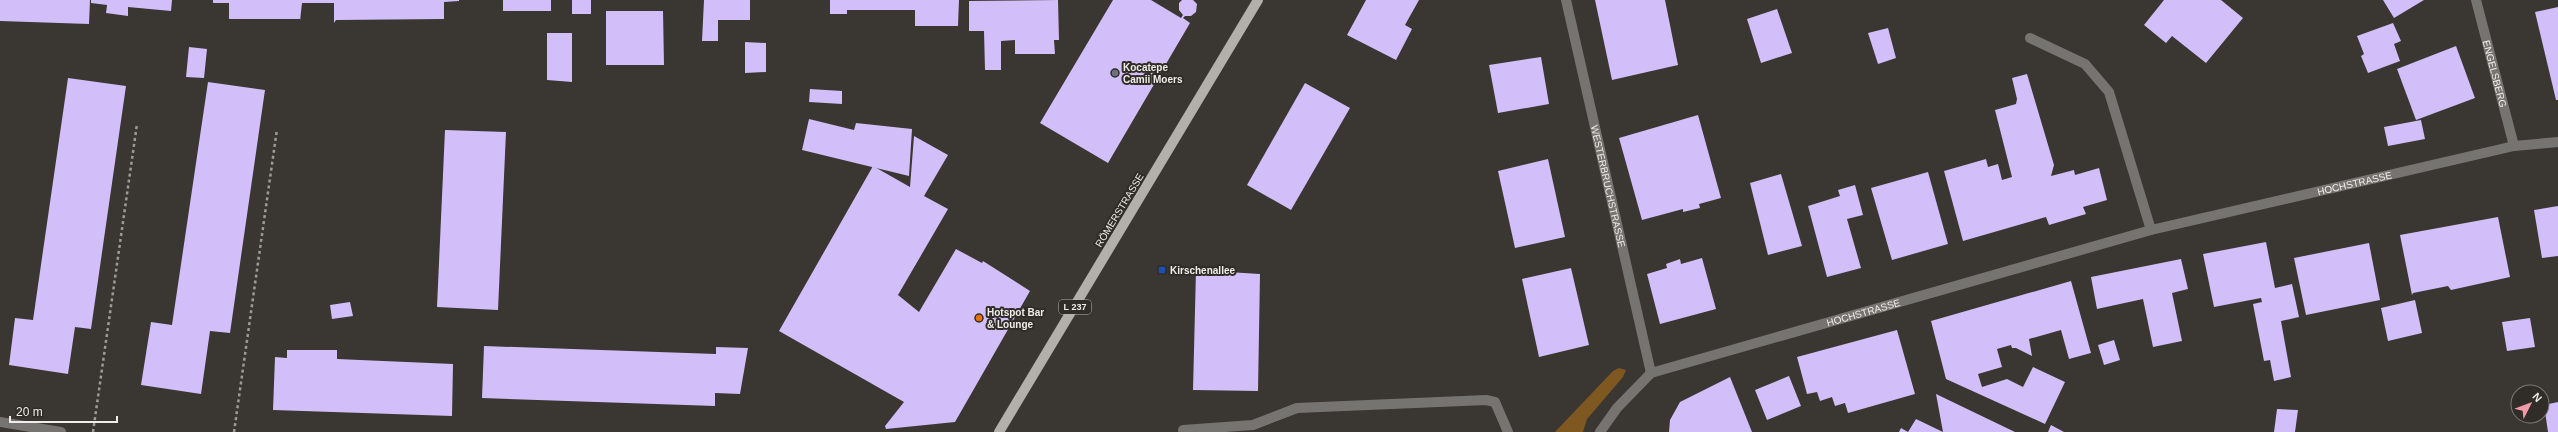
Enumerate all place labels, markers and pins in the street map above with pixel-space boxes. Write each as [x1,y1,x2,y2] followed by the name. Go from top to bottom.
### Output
[1123,62,1183,85] place label: Kocatepe Camii Moers
[1110,68,1120,78] marker: Kocatepe Camii Moers
[1157,265,1167,275] marker: Kirschenallee
[1170,265,1235,276] place label: Kirschenallee
[987,307,1044,330] place label: Hotspot Bar & Lounge
[974,313,984,323] marker: Hotspot Bar & Lounge

